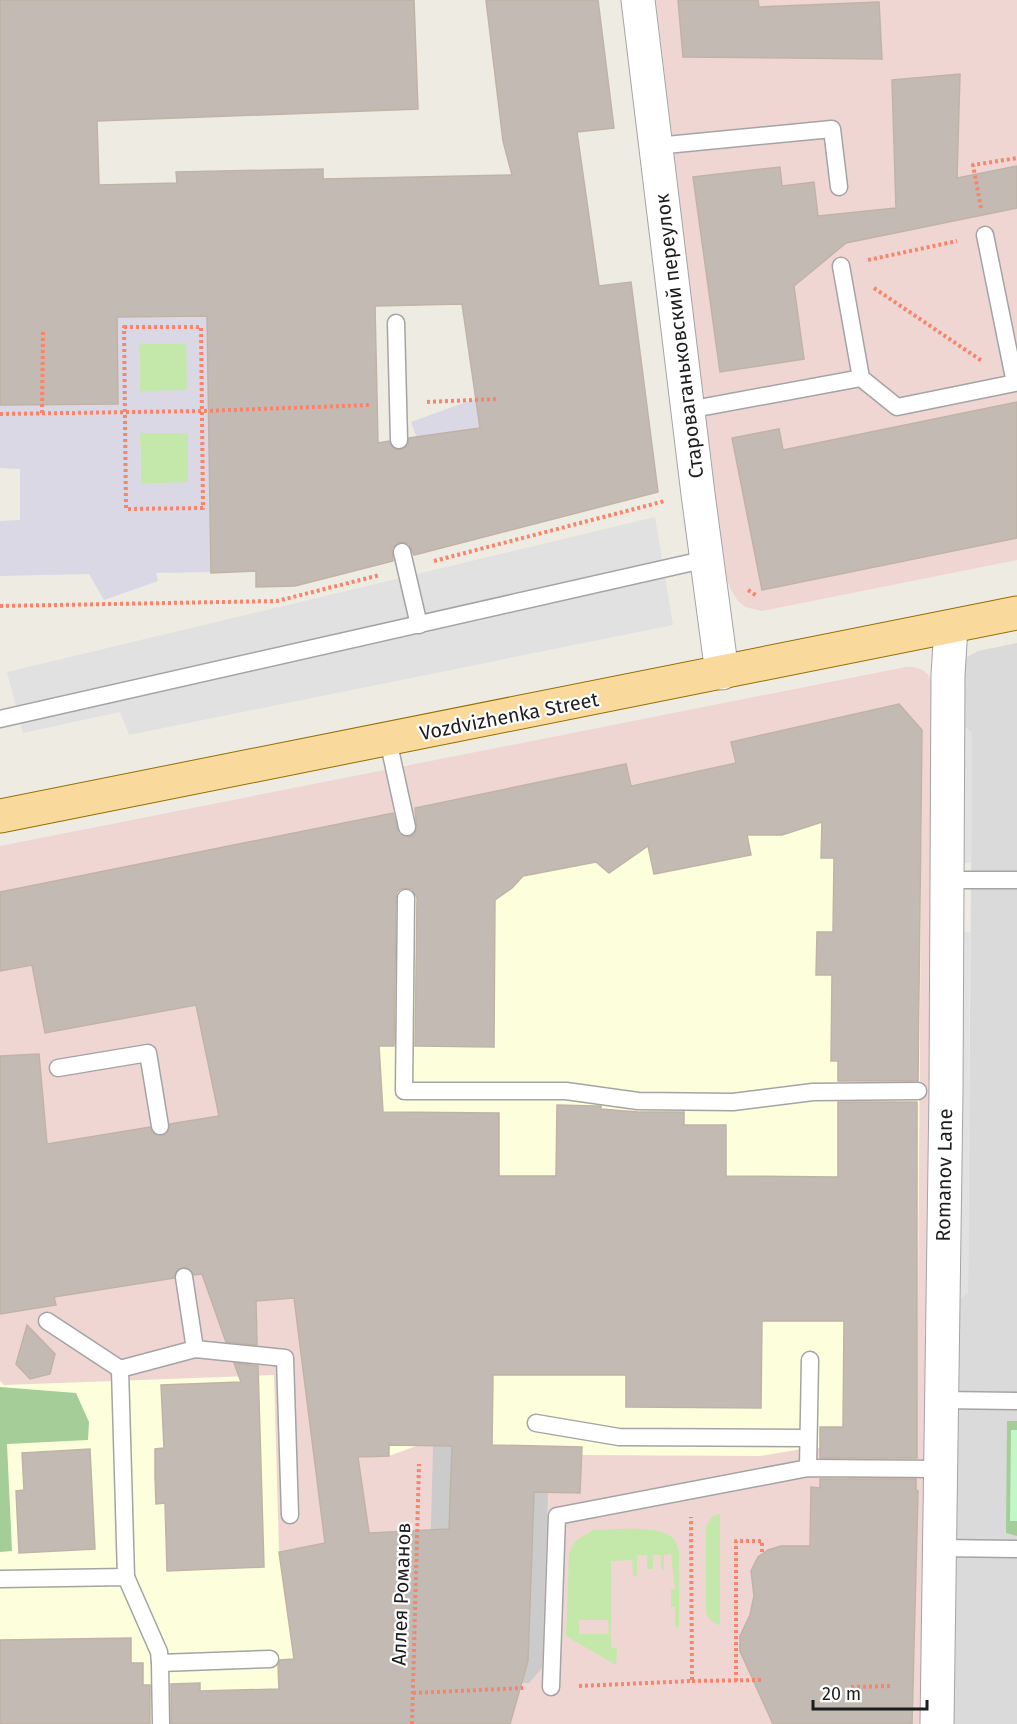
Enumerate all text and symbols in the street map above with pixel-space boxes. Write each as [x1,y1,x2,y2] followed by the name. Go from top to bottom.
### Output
[650,192,708,480] street label: Староваганьковский переулок
[418,687,601,745] street label: Vozdvizhenka Street
[931,1108,957,1242] street label: Romanov Lane
[387,1522,415,1666] street label: Аллея Романов
[813,1673,927,1711] scale bar
[822,1683,861,1705] text: 20 m

